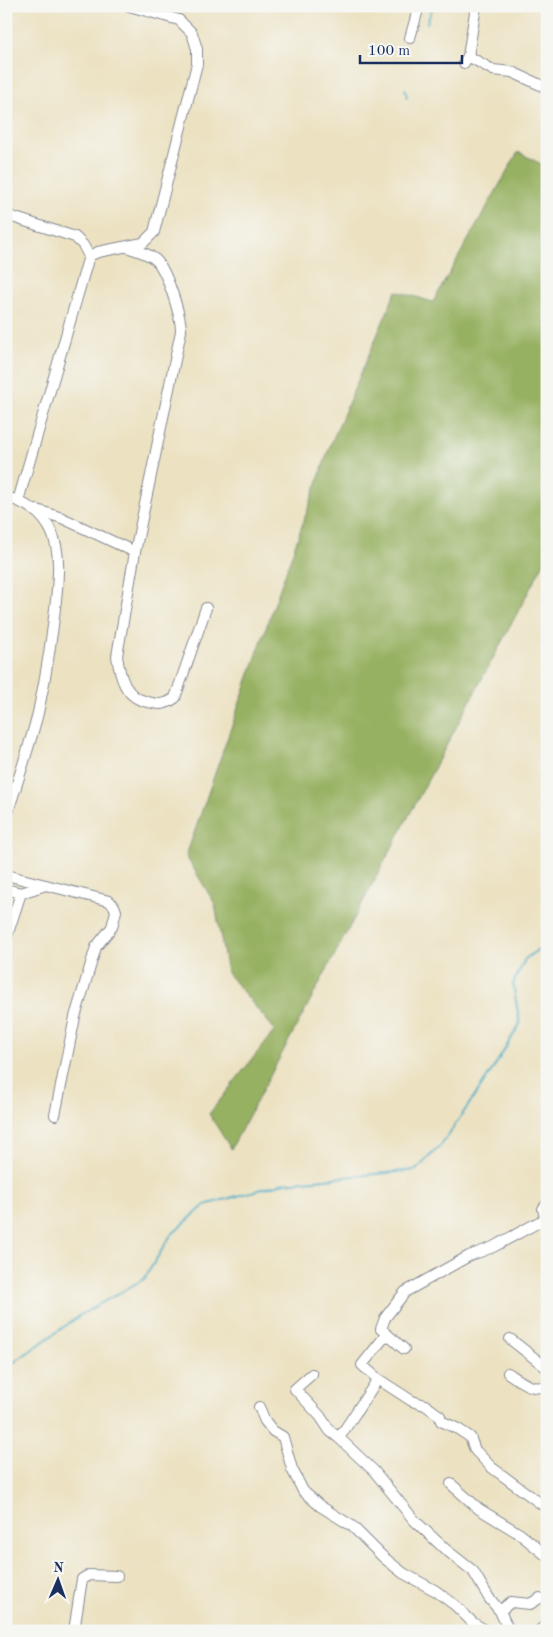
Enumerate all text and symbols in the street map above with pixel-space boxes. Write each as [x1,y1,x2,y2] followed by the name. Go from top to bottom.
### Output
[360,32,463,64] scale bar
[368,44,410,59] text: 100 m
[32,1554,82,1604] north arrow
[53,1561,64,1575] text: N

